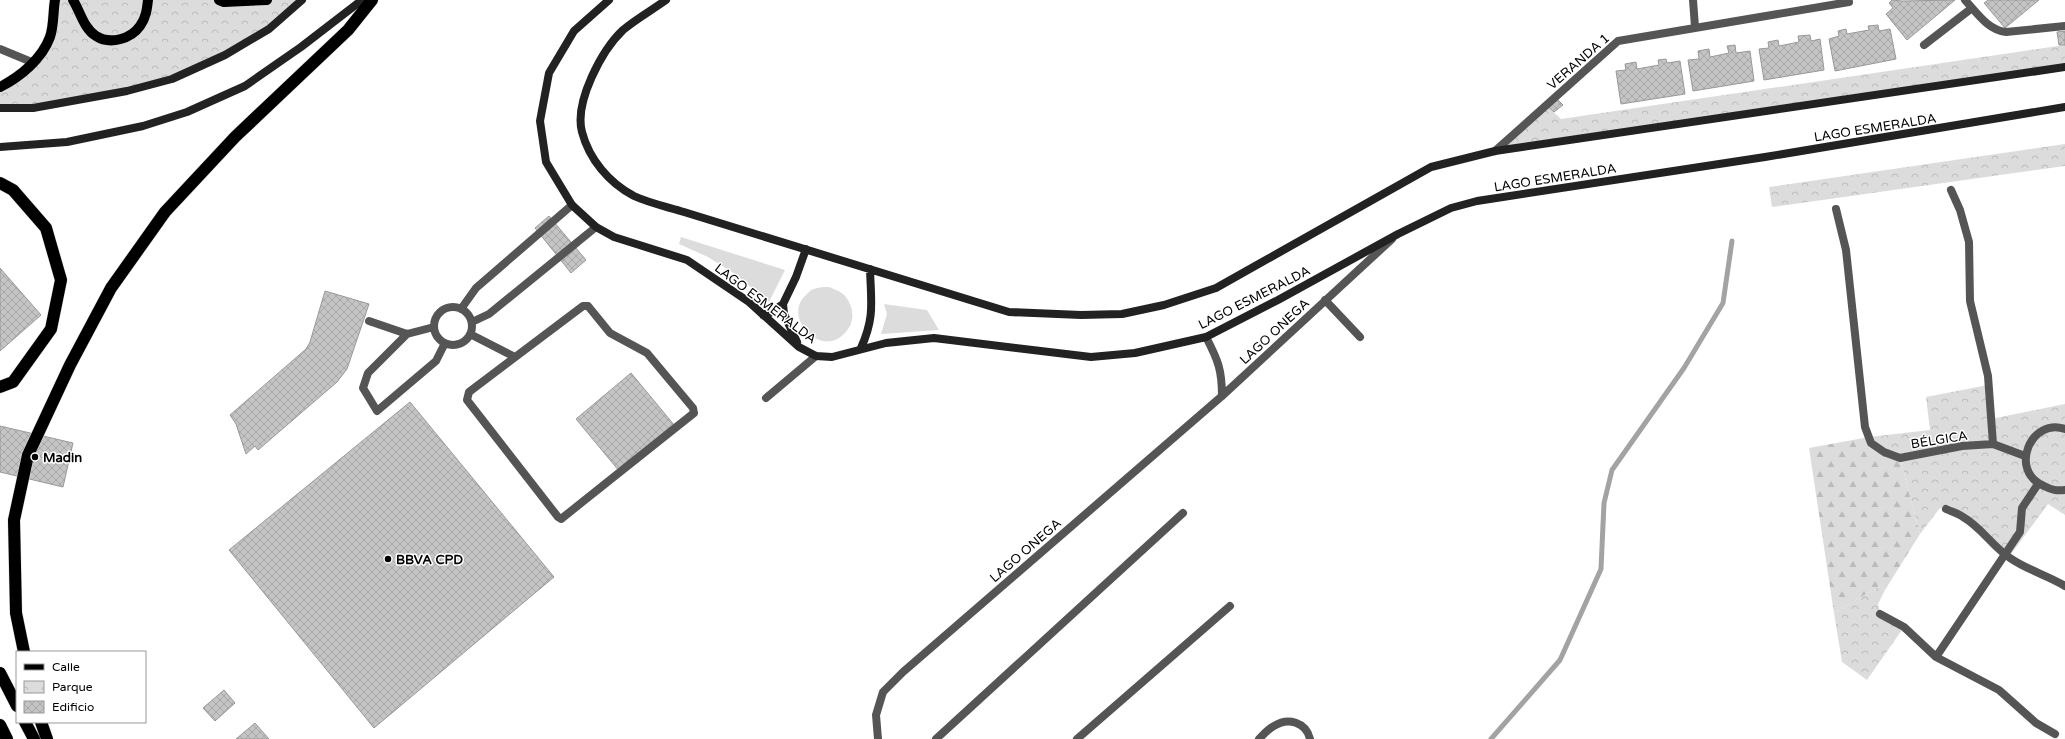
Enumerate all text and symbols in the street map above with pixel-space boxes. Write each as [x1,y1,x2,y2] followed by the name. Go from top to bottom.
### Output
[1544,30,1613,93] street label: VERANDA 1
[1813,110,1938,146] street label: LAGO ESMERALDA
[1493,160,1618,196] street label: LAGO ESMERALDA
[711,260,820,347] street label: LAGO ESMERALDA
[1196,263,1313,333] street label: LAGO ESMERALDA
[1237,295,1313,368] street label: LAGO ONEGA
[1910,428,1969,452] street label: BÉLGICA
[43,450,82,466] place label: Madin
[30,452,40,462] marker: Madin
[987,515,1065,586] street label: LAGO ONEGA
[396,552,463,568] place label: BBVA CPD
[383,554,393,564] marker: BBVA CPD
[16,651,146,723] legend
[52,660,80,674] text: Calle
[52,680,93,694] text: Parque
[52,700,94,714] text: Edificio

